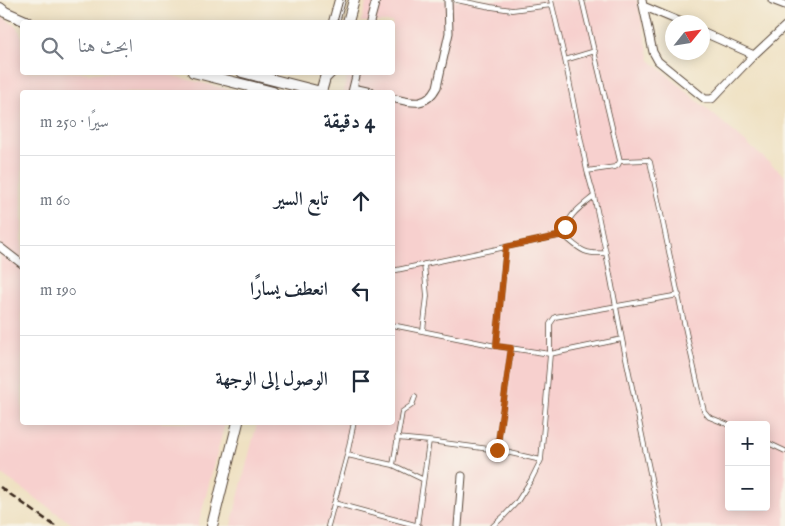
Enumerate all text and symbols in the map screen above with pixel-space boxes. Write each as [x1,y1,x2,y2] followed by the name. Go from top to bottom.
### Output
[665,15,710,60] north arrow
[20,20,395,75] search box
[38,34,66,62] icon: search
[78,35,133,59] text: ابحث هنا
[323,109,375,136] text: 4 دقيقة
[40,113,109,133] text: سيرًا · 250 m
[347,187,375,215] icon: ahead
[274,188,328,212] text: تابع السير
[40,191,70,211] text: 60 m
[554,216,577,239] route start
[347,277,375,305] icon: left
[250,278,328,302] text: انعطف يسارًا
[40,281,77,301] text: 190 m
[347,367,375,395] icon: arrive
[216,368,328,392] text: الوصول إلى الوجهة
[725,421,770,511] map controls
[725,421,770,466] button: +
[486,439,509,462] route end
[725,466,770,511] button: −

